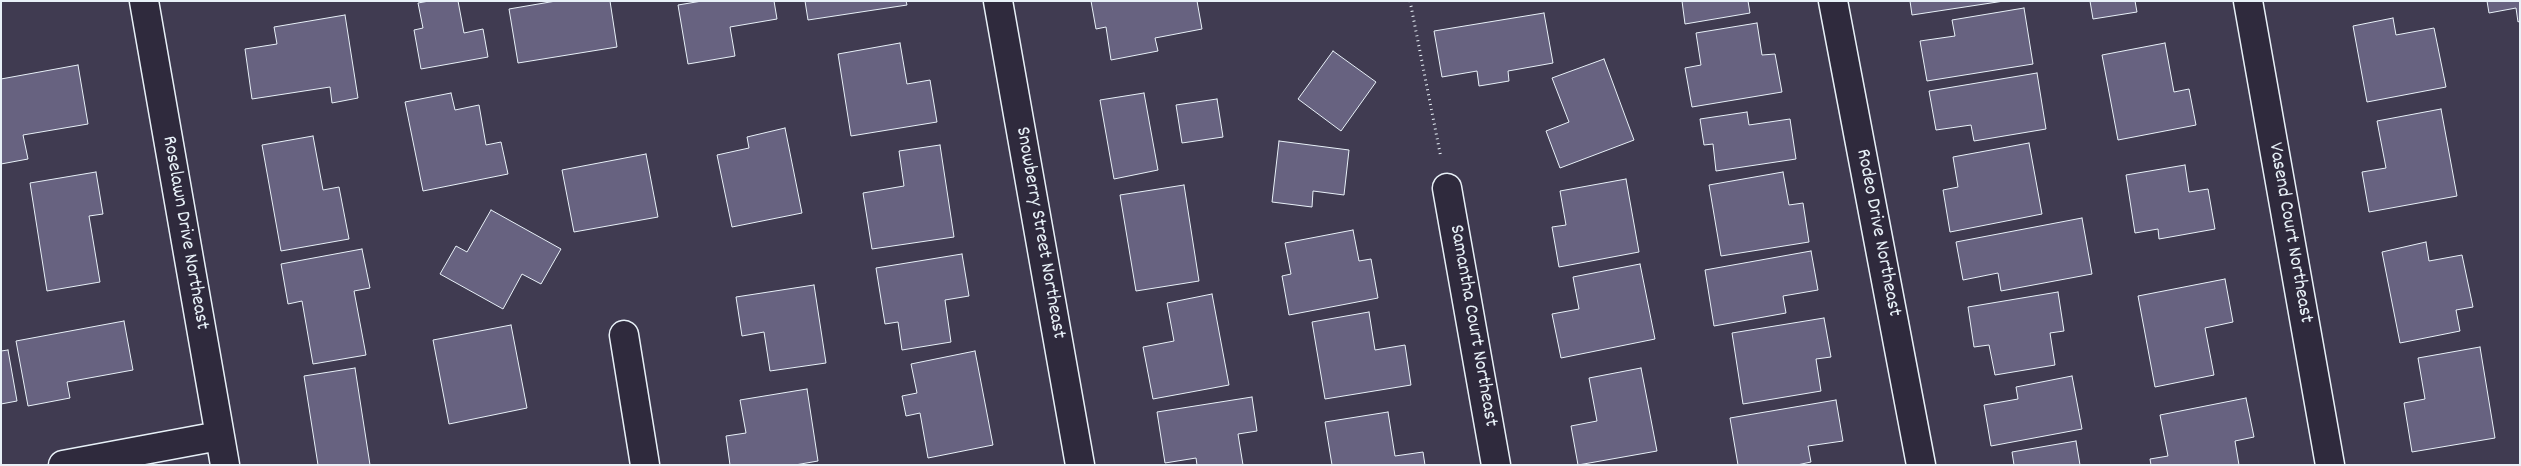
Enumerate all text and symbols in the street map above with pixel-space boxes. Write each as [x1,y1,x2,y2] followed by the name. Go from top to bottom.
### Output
[1009,125,1069,341] street label: Snowberry Street Northeast
[155,134,213,332] street label: Roselawn Drive Northeast
[2261,141,2317,325] street label: Vasend Court Northeast
[1849,147,1905,319] street label: Rodeo Drive Northeast
[1442,223,1502,429] street label: Samantha Court Northeast

